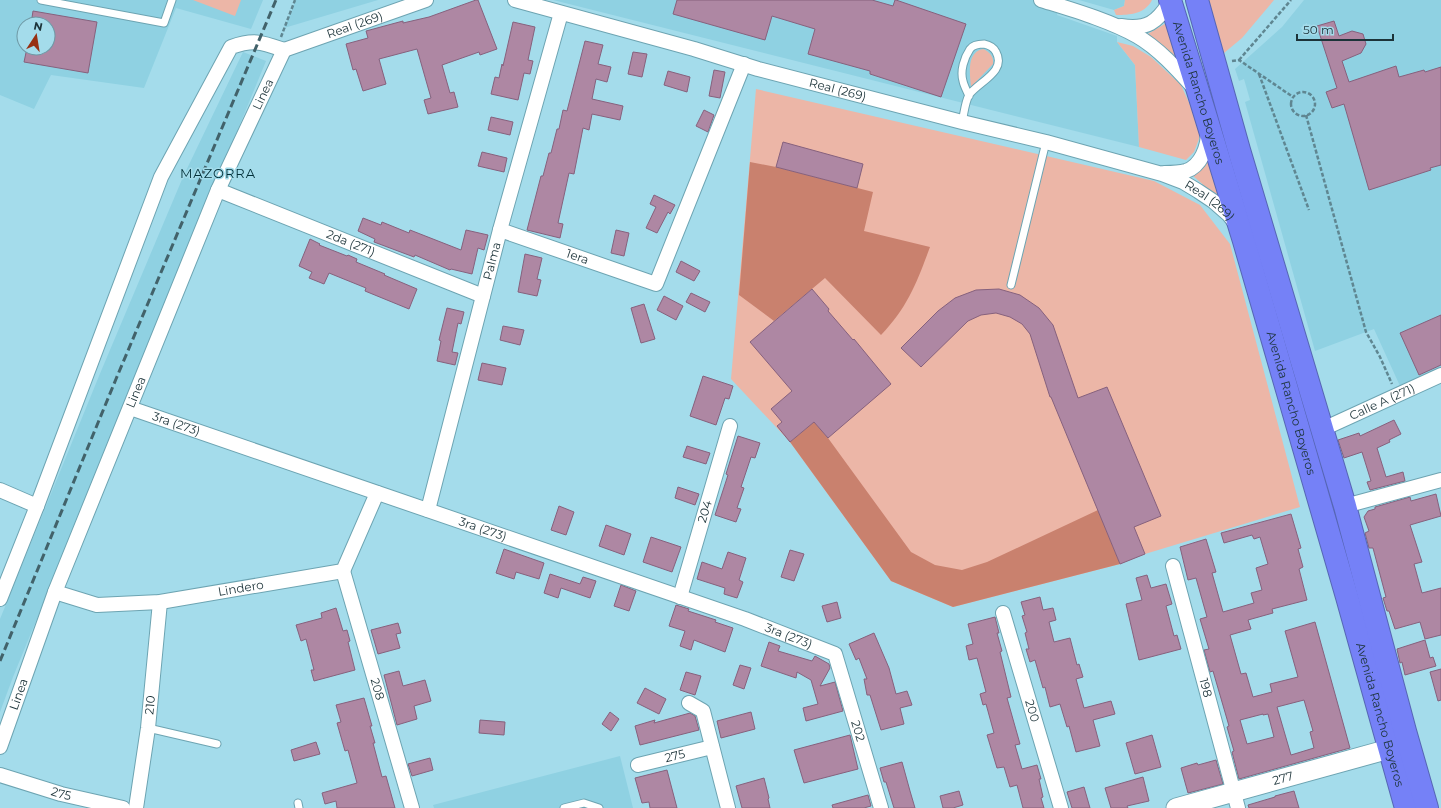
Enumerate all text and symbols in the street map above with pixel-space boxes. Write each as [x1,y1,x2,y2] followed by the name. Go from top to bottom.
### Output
[324,8,385,41] street label: Real (269)
[16,16,56,56] north arrow
[1297,16,1393,42] scale bar
[32,18,44,34] text: N
[1170,19,1228,166] street label: Avenida Rancho Boyeros
[1303,22,1334,37] text: 50 m
[808,75,868,104] street label: Real (269)
[249,76,276,112] street label: Linea
[180,165,256,181] district label: MAZORRA
[1182,177,1238,223] street label: Real (269)
[324,226,378,259] street label: 2da (271)
[479,240,504,282] street label: Palma
[564,245,591,267] street label: 1era
[1264,329,1319,477] street label: Avenida Rancho Boyeros
[122,374,149,410] street label: Linea
[1347,380,1417,423] street label: Calle A (271)
[151,408,203,439] street label: 3ra (273)
[694,498,715,524] street label: 204
[457,513,509,544] street label: 3ra (273)
[217,577,265,599] street label: Lindero
[763,619,815,652] street label: 3ra (273)
[1353,641,1408,789] street label: Avenida Rancho Boyeros
[6,676,31,712] street label: Linea
[368,676,388,702] street label: 208
[1196,676,1216,699] street label: 198
[141,695,158,715] street label: 210
[1022,698,1043,724] street label: 200
[848,718,869,743] street label: 202
[663,746,687,765] street label: 275
[1271,768,1295,788] street label: 277
[49,783,73,803] street label: 275

